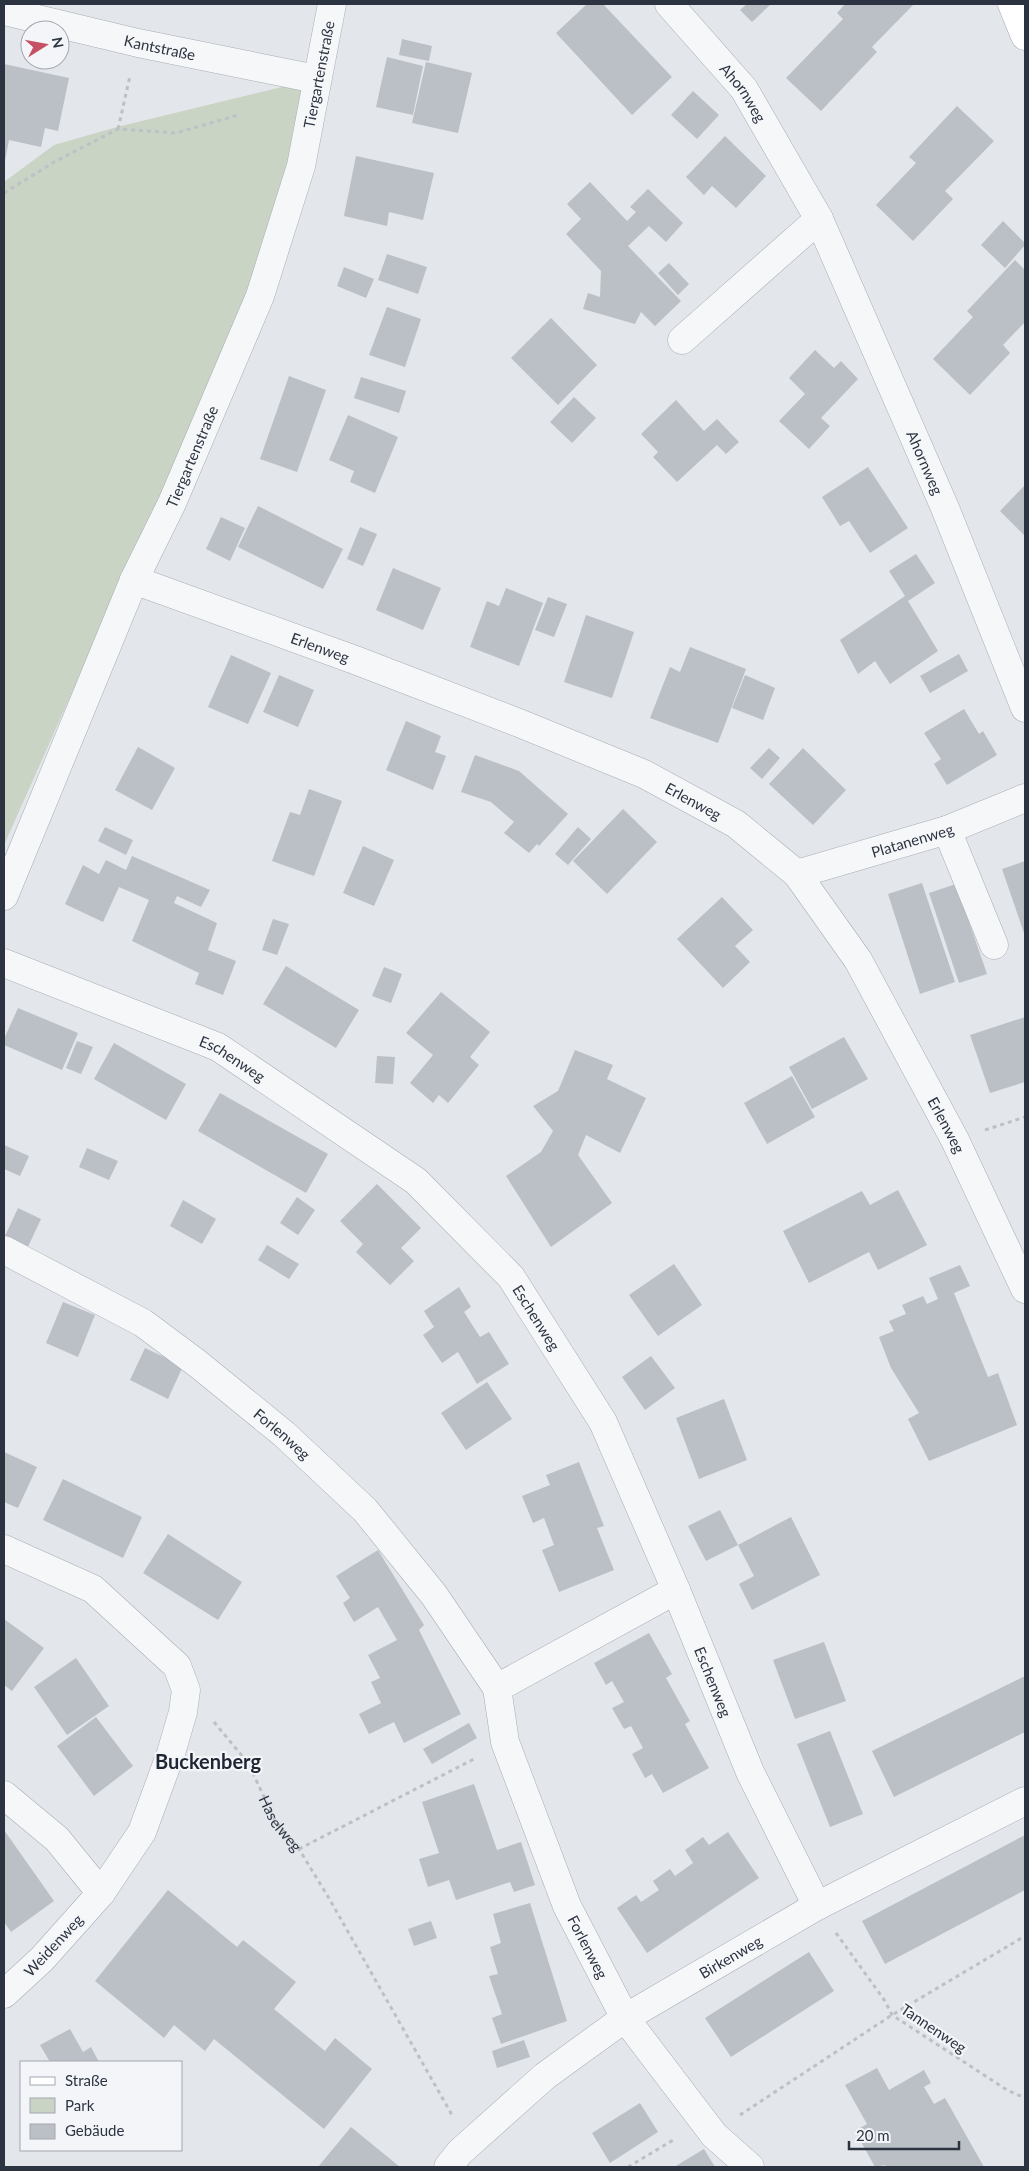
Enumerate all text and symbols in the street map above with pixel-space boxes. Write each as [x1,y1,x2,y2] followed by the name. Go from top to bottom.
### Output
[299,19,338,130] street label: Tiergartenstraße
[20,20,70,70] north arrow
[122,31,197,63] street label: Kantstraße
[49,36,68,49] text: N
[716,59,770,126] street label: Ahornweg
[162,403,221,510] street label: Tiergartenstraße
[903,428,947,497] street label: Ahornweg
[288,629,352,666] street label: Erlenweg
[662,778,725,823] street label: Erlenweg
[869,819,956,861] street label: Platanenweg
[197,1032,269,1086] street label: Eschenweg
[924,1094,969,1156] street label: Erlenweg
[509,1281,564,1354] street label: Eschenweg
[250,1404,314,1463] street label: Forlenweg
[691,1644,736,1720] street label: Eschenweg
[155,1749,261,1773] district label: Buckenberg
[256,1792,306,1855] street label: Haselweg
[20,1910,86,1980] street label: Weidenweg
[564,1912,612,1982] street label: Forlenweg
[696,1931,765,1982] street label: Birkenweg
[898,2000,970,2057] street label: Tannenweg
[20,2061,182,2151] legend
[65,2071,108,2089] text: Straße
[65,2096,95,2114] text: Park
[849,2118,959,2150] scale bar
[65,2121,124,2139] text: Gebäude
[856,2126,890,2144] text: 20 m

